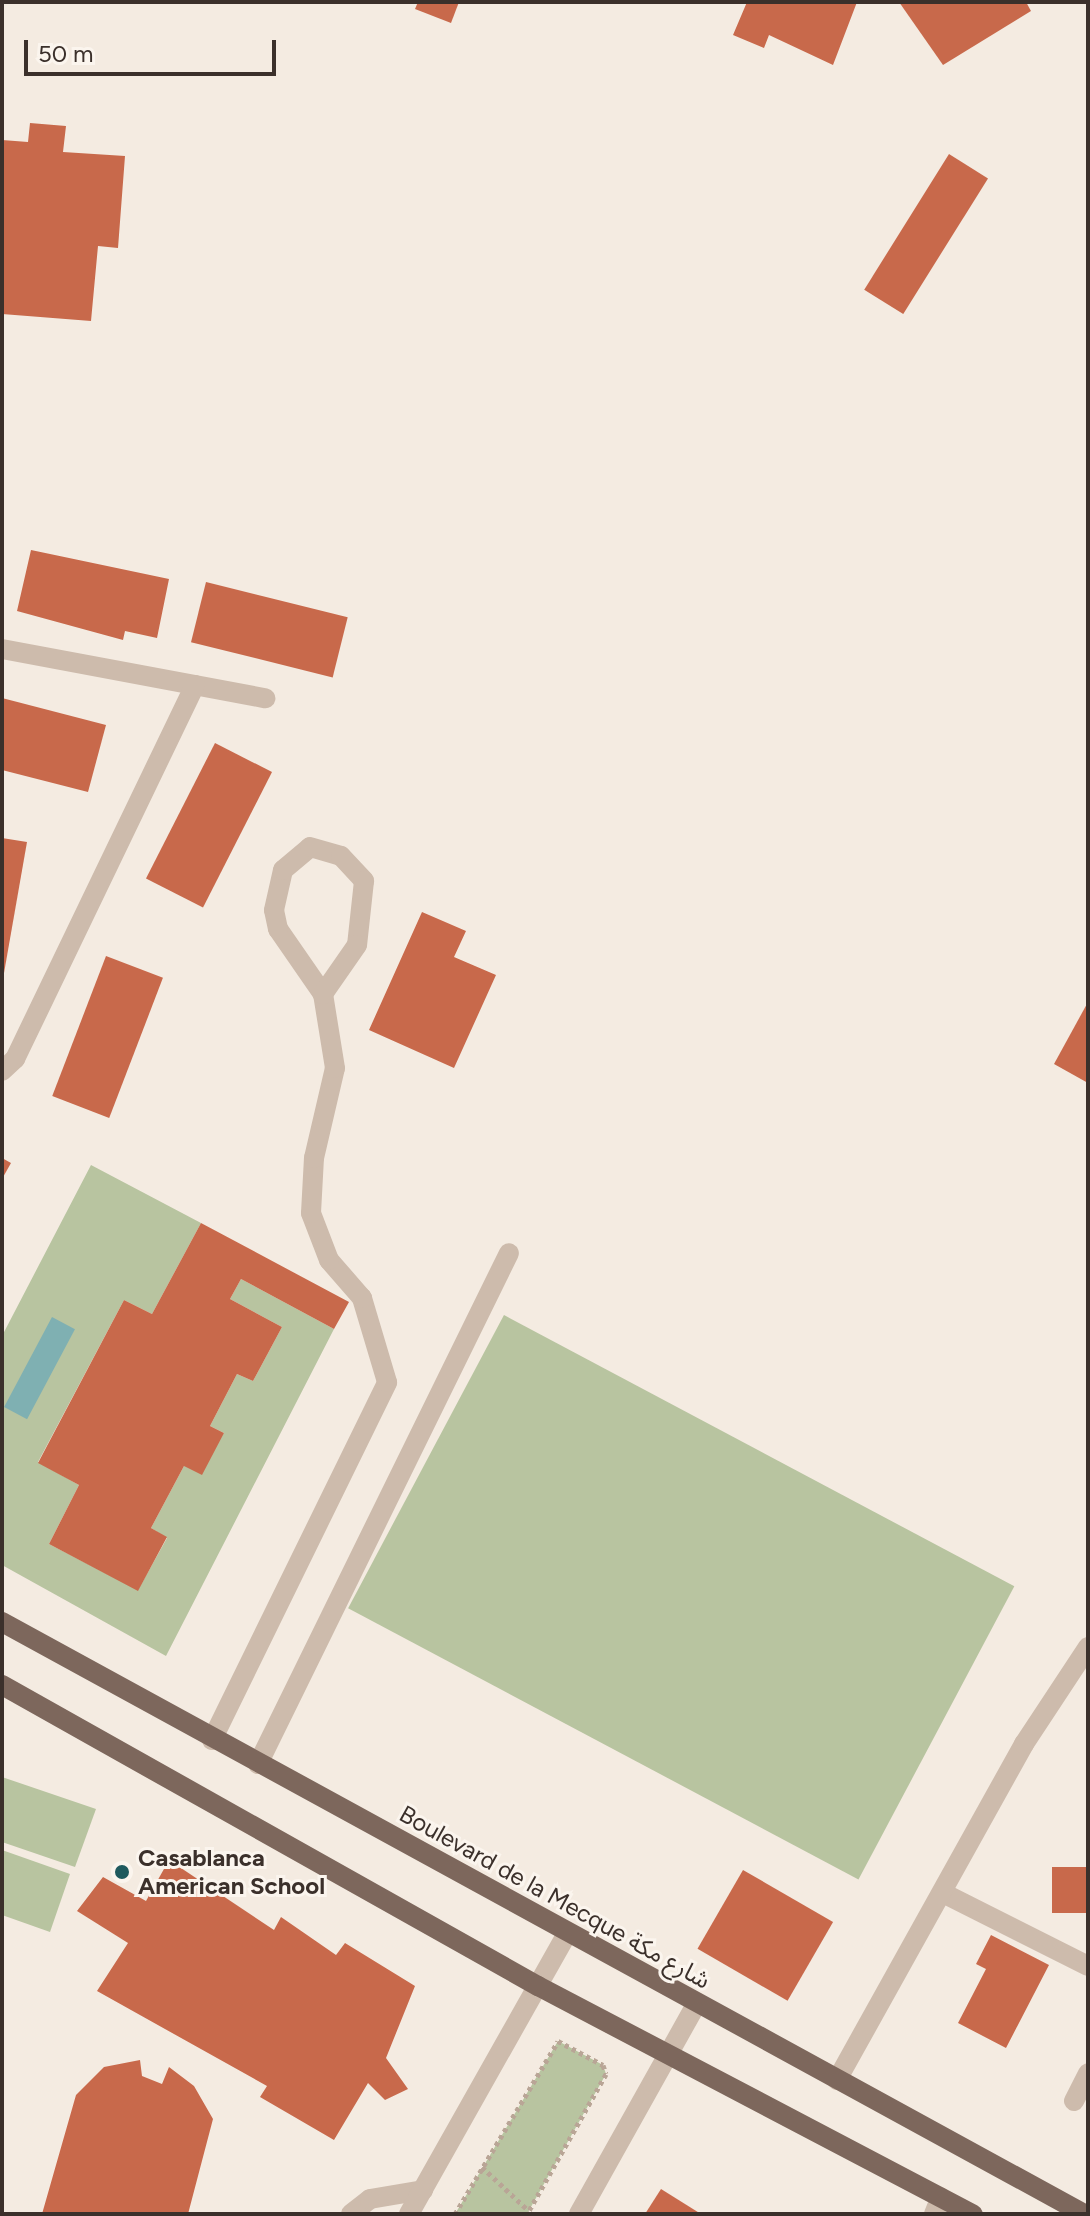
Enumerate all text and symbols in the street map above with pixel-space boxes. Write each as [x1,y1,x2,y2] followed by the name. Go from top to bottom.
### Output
[28,24,280,74] scale bar
[38,39,94,68] text: 50 m
[395,1799,715,1995] street label: Boulevard de la Mecque شارع مكة
[138,1844,325,1900] place label: Casablanca American School
[113,1863,131,1881] marker: Casablanca American School

